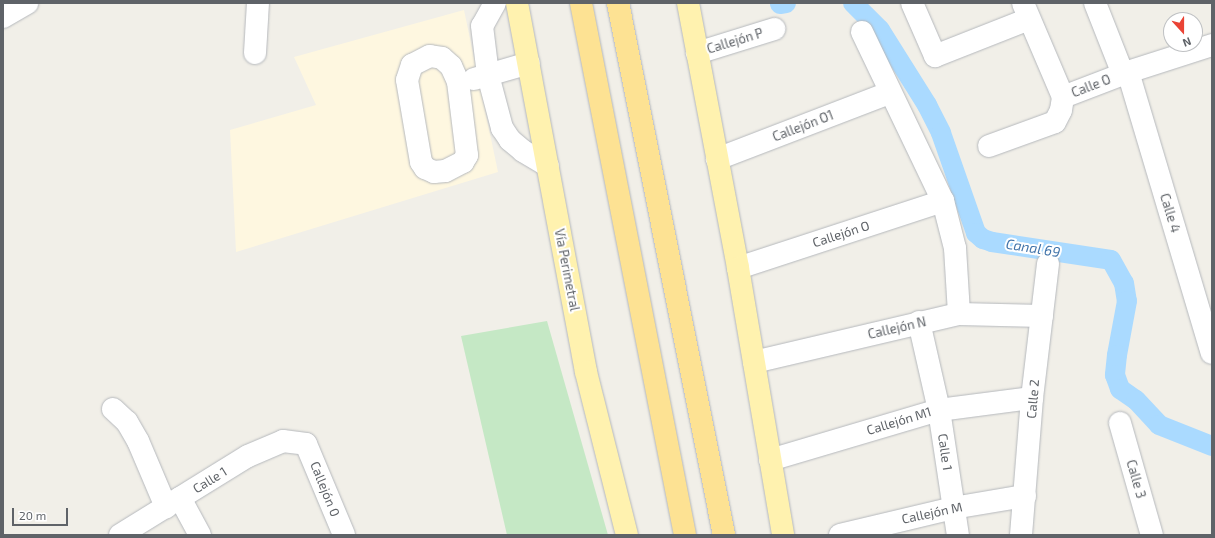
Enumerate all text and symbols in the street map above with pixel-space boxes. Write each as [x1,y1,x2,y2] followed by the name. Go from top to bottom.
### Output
[1163,12,1203,52] north arrow
[705,25,765,57] street label: Callejón P
[1181,35,1193,50] text: N
[1069,71,1113,101] street label: Calle O
[770,107,836,145] street label: Callejón O1
[1157,192,1183,234] street label: Calle 4
[811,217,871,251] street label: Callejón O
[551,227,583,313] street label: Vía Perimetral
[1004,235,1062,261] water label: Canal 69
[866,314,928,342] street label: Callejón N
[1024,379,1042,419] street label: Calle 2
[865,404,933,438] street label: Callejón M1
[935,432,955,472] street label: Calle 1
[1123,458,1149,500] street label: Calle 3
[307,459,343,519] street label: Callejón 0
[190,463,230,497] street label: Calle 1
[900,499,964,527] street label: Callejón M
[14,500,70,526] scale bar
[19,508,46,522] text: 20 m

